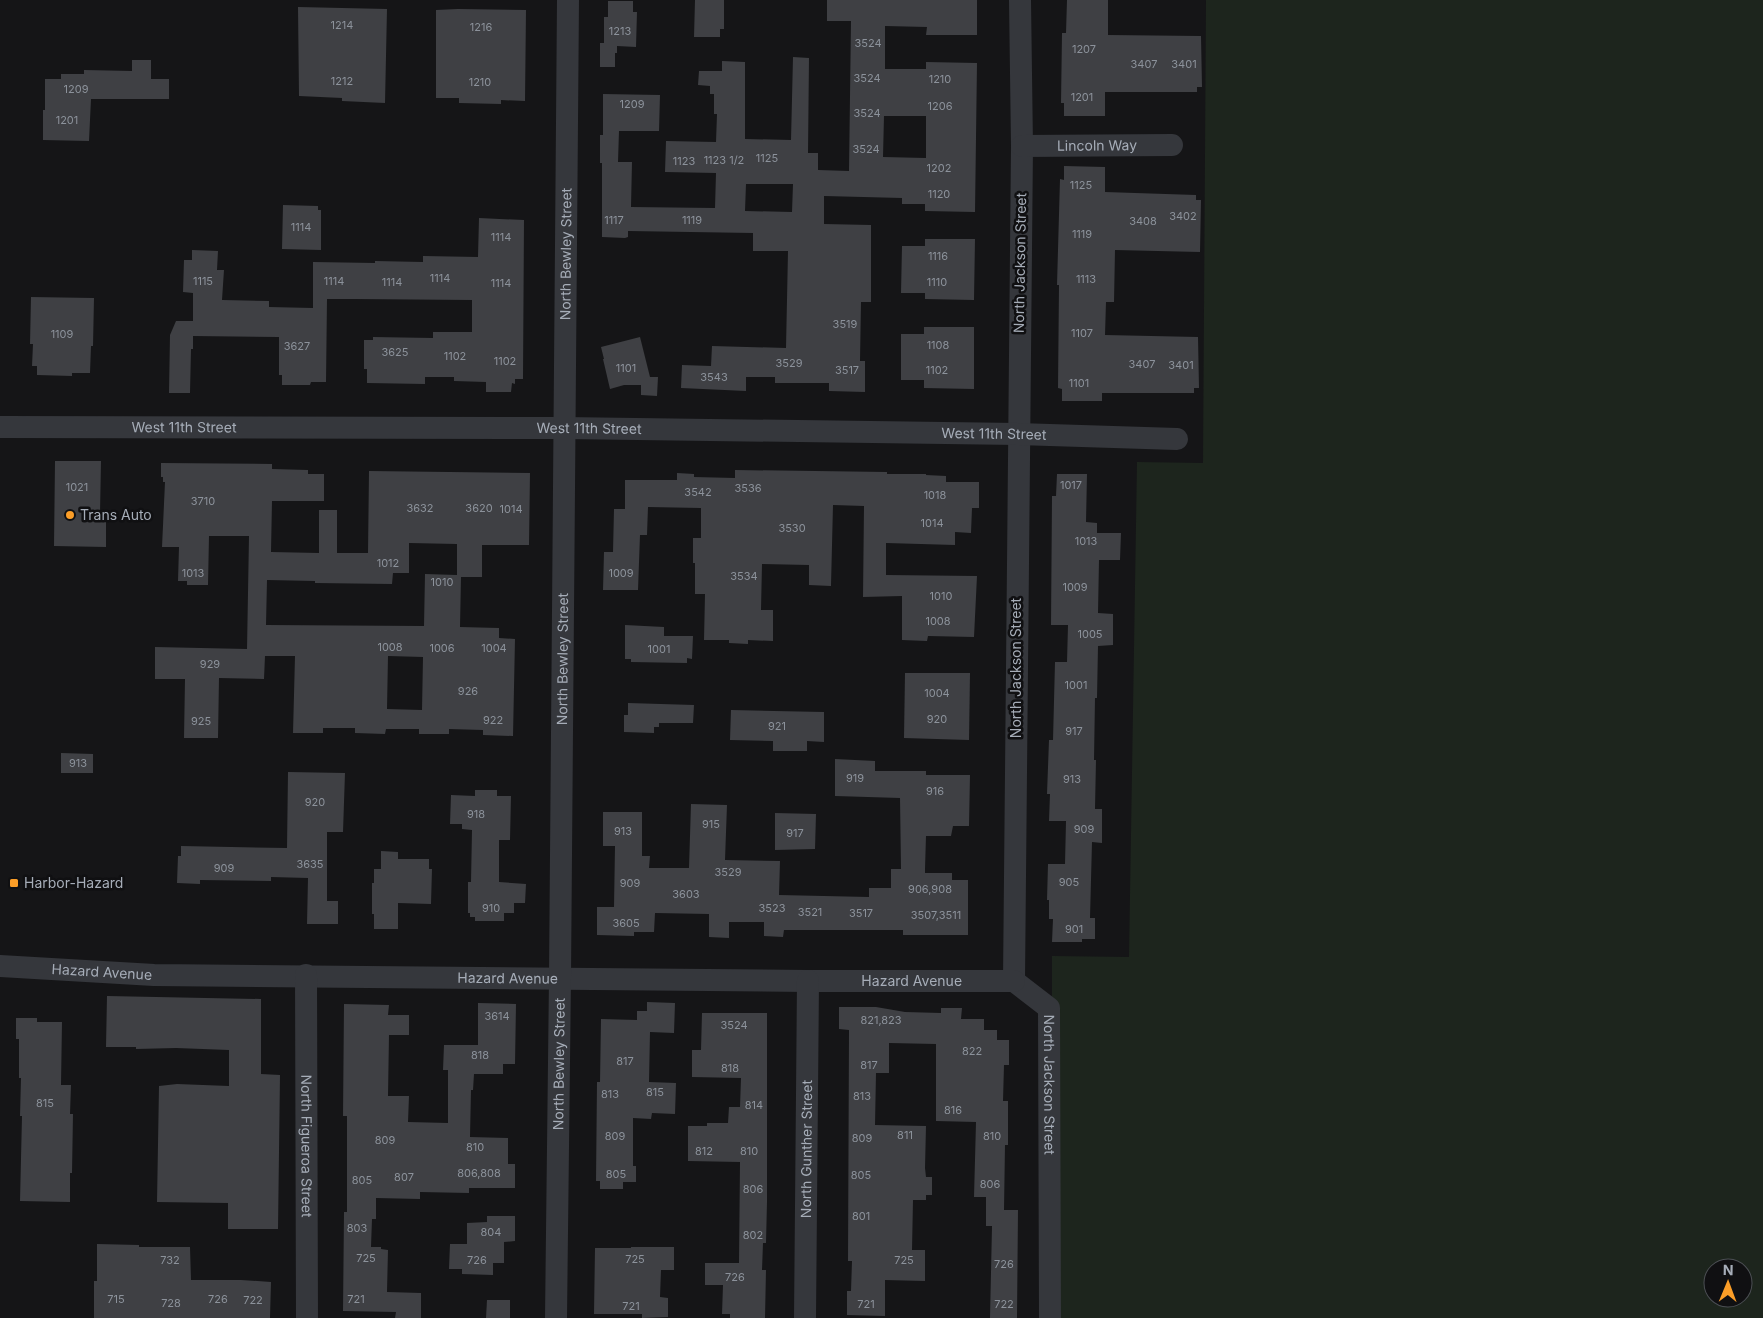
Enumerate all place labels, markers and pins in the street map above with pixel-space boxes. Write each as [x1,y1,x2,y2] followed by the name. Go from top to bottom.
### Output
[80,506,152,523] place label: Trans Auto
[64,509,76,521] marker: Trans Auto
[24,874,123,891] place label: Harbor-Hazard
[8,877,20,889] marker: Harbor-Hazard

